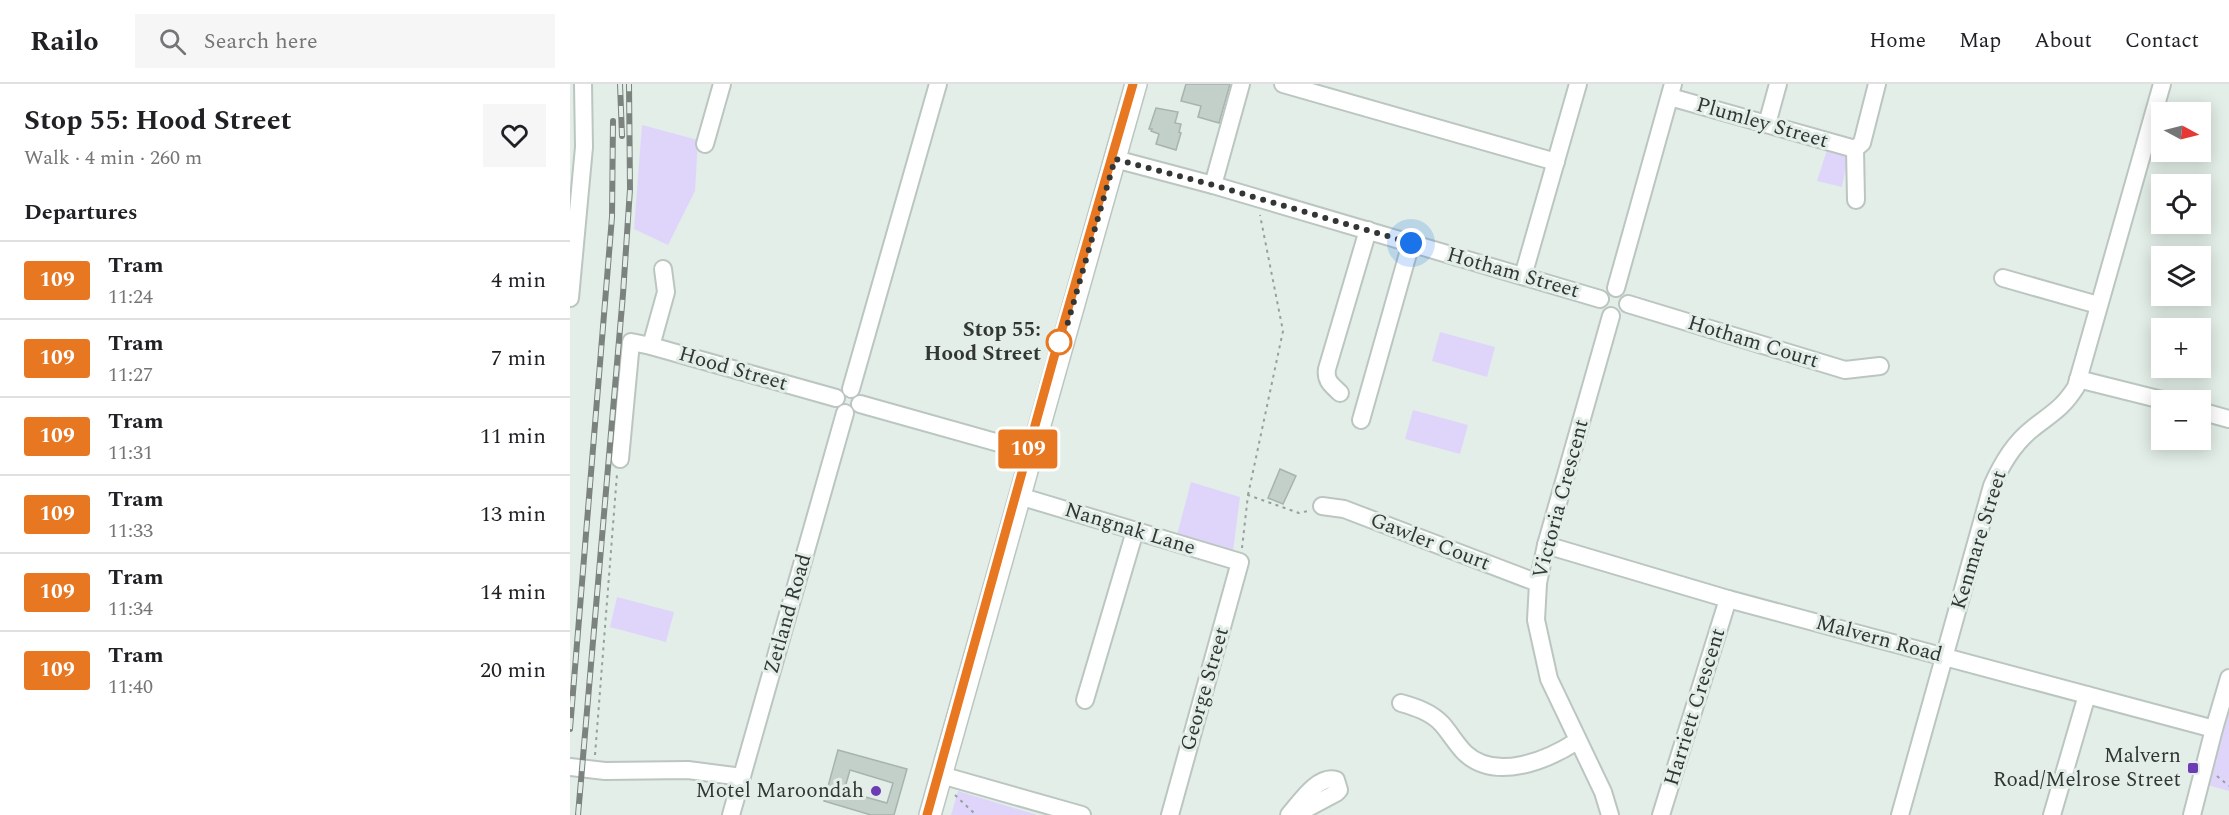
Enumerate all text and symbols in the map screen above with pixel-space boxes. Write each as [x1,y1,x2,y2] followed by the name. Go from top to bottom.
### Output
[135,14,555,68] search box
[30,20,99,63] text: Railo
[156,25,189,58] icon: search
[204,25,318,58] text: Search here
[1869,25,1926,57] text: Home
[1959,25,2001,57] text: Map
[2034,25,2092,57] text: About
[2125,25,2199,57] text: Contact
[1692,89,1832,157] street label: Plumley Street
[24,99,292,142] text: Stop 55: Hood Street
[2151,102,2211,162] north arrow
[2151,102,2211,450] map controls
[483,104,546,167] button: heart
[24,143,202,173] text: Walk · 4 min · 260 m
[2151,174,2211,234] button: locate
[24,196,138,229] text: Departures
[1396,228,1426,258] your location
[1443,239,1583,307] street label: Hotham Street
[2151,246,2211,306] button: layers
[108,249,163,282] text: Tram
[39,264,75,296] text: 109
[491,264,546,297] text: 4 min
[108,282,153,312] text: 11:24
[1683,307,1823,377] street label: Hotham Court
[924,314,1041,370] place label: Stop 55: Hood Street
[2151,318,2211,378] button: +
[108,327,163,360] text: Tram
[1046,329,1072,355] marker: Stop 55: Hood Street
[675,338,791,400] street label: Hood Street
[39,342,75,374] text: 109
[491,342,546,375] text: 7 min
[108,360,153,390] text: 11:27
[2151,390,2211,450] button: −
[108,405,163,438] text: Tram
[1524,416,1598,582] street label: Victoria Crescent
[39,420,75,452] text: 109
[480,420,546,453] text: 11 min
[994,430,1062,469] line badge: 109
[1010,433,1046,465] text: 109
[108,438,153,468] text: 11:31
[1943,466,2015,614] street label: Kenmare Street
[108,483,163,516] text: Tram
[1061,494,1199,564] street label: Nangnak Lane
[39,498,75,530] text: 109
[480,498,546,531] text: 13 min
[1365,504,1495,580] street label: Gawler Court
[108,516,153,546] text: 11:33
[756,550,820,678] street label: Zetland Road
[108,561,163,594] text: Tram
[39,576,75,608] text: 109
[480,576,546,609] text: 14 min
[108,594,153,624] text: 11:34
[1812,607,1946,671] street label: Malvern Road
[1172,623,1238,755] street label: George Street
[1656,624,1734,790] street label: Harriett Crescent
[108,639,163,672] text: Tram
[39,654,75,686] text: 109
[480,654,546,687] text: 20 min
[108,672,153,702] text: 11:40
[1993,740,2181,796] place label: Malvern Road/Melrose Street
[2186,761,2200,775] marker: Malvern Road/Melrose Street
[696,775,864,807] place label: Motel Maroondah
[869,784,883,798] marker: Motel Maroondah

